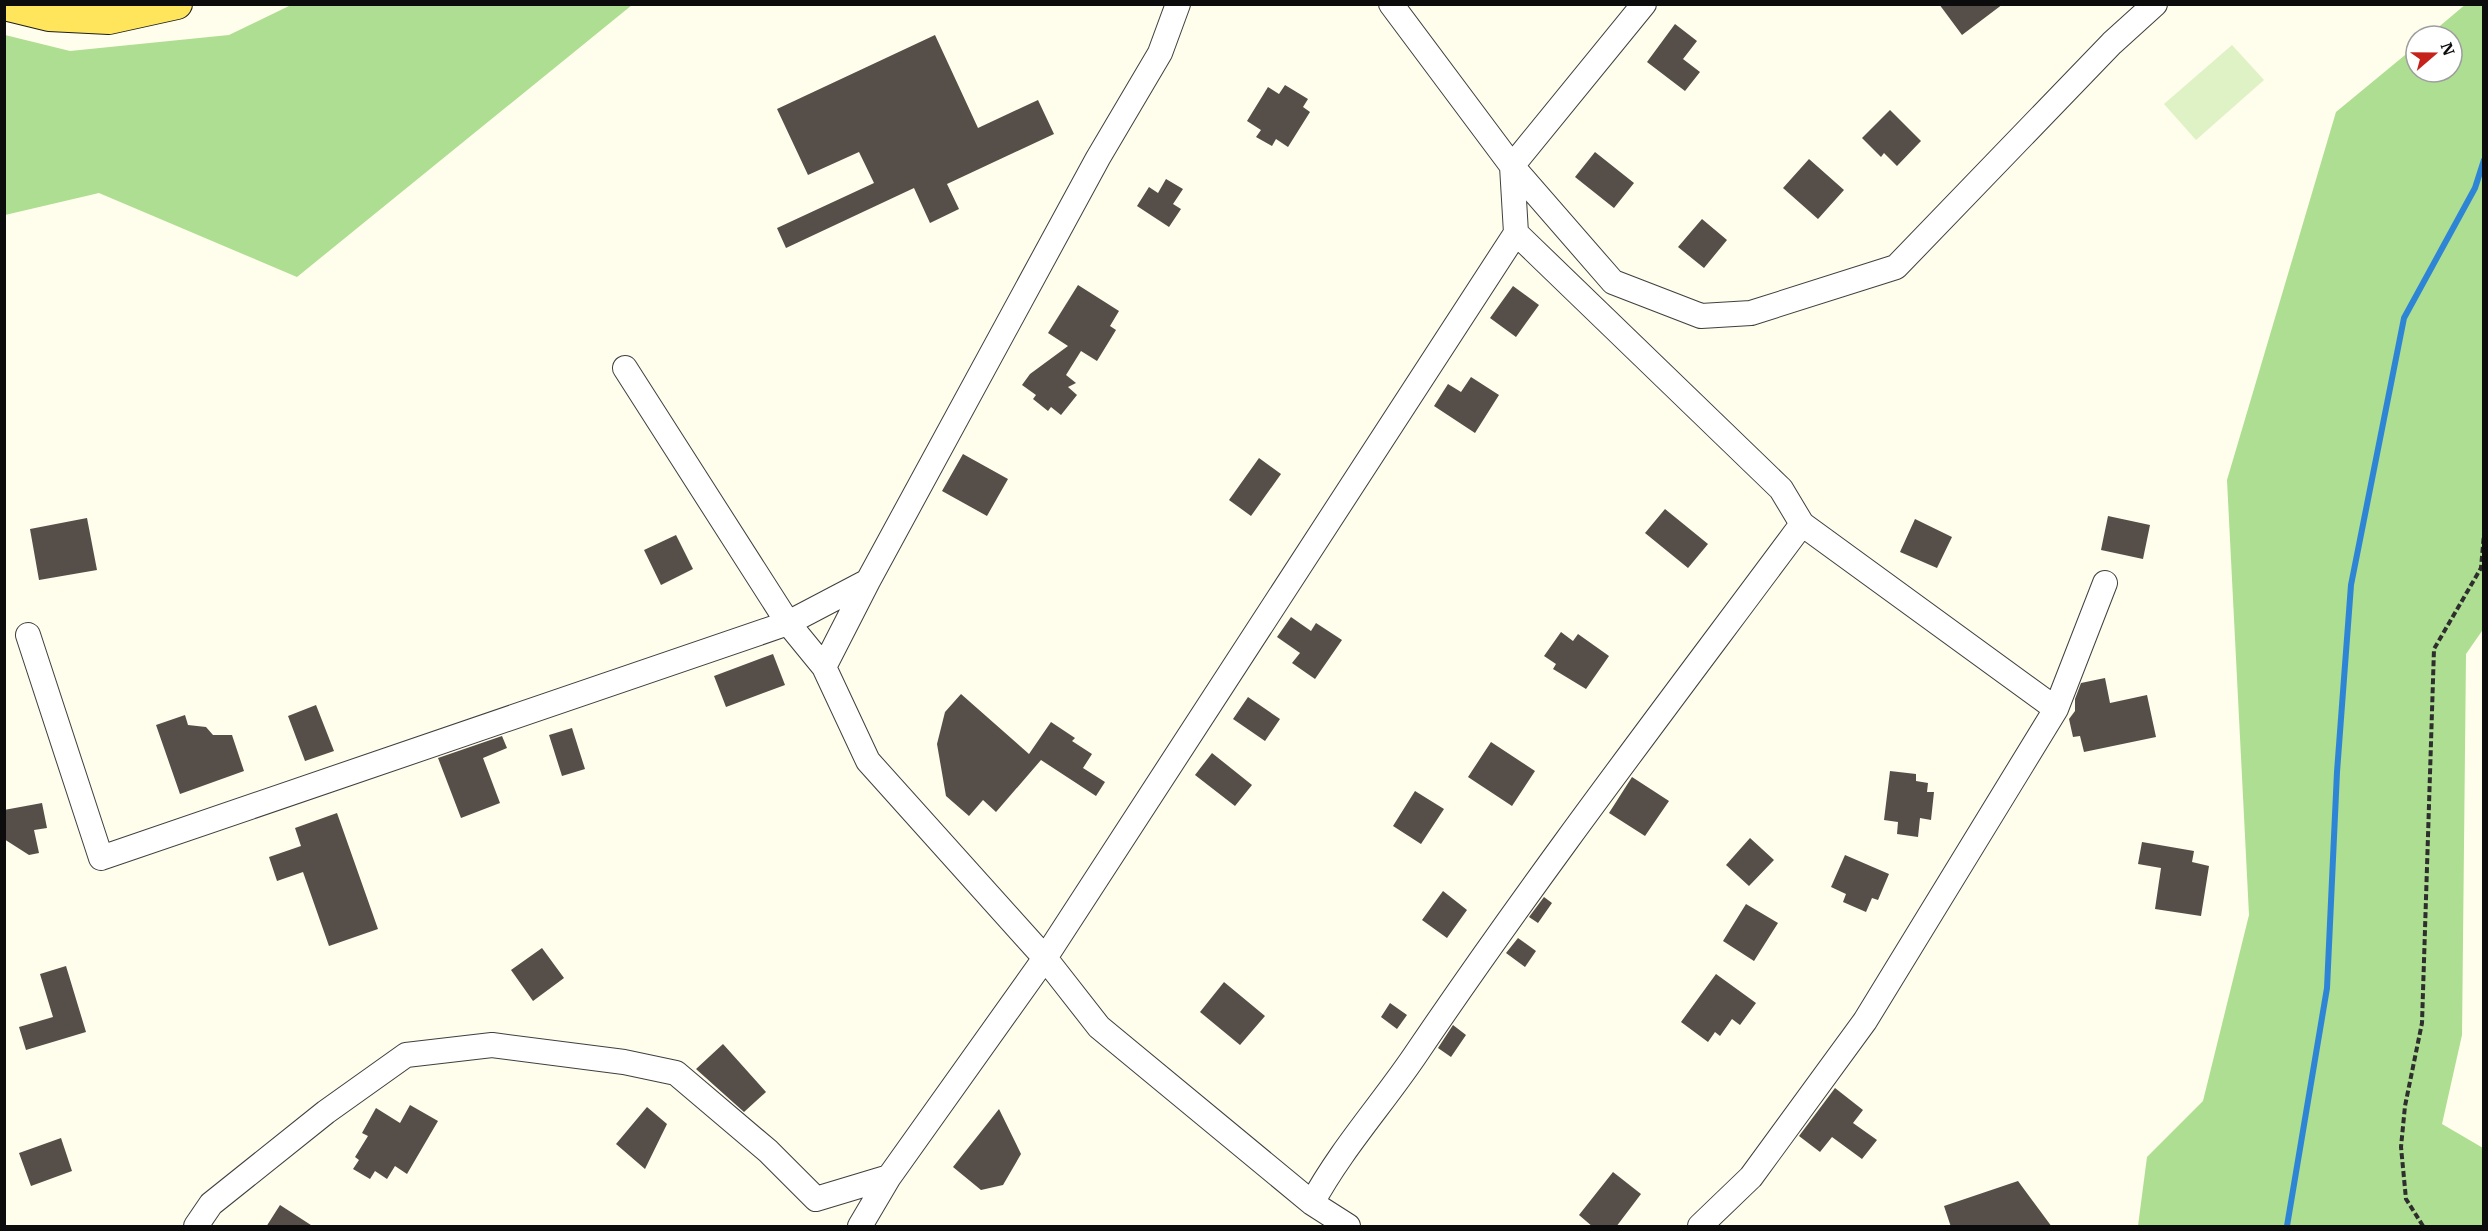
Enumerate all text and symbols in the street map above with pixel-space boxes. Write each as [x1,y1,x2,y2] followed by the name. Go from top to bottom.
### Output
[2404,24,2464,84] north arrow
[2437,40,2460,58] text: N

